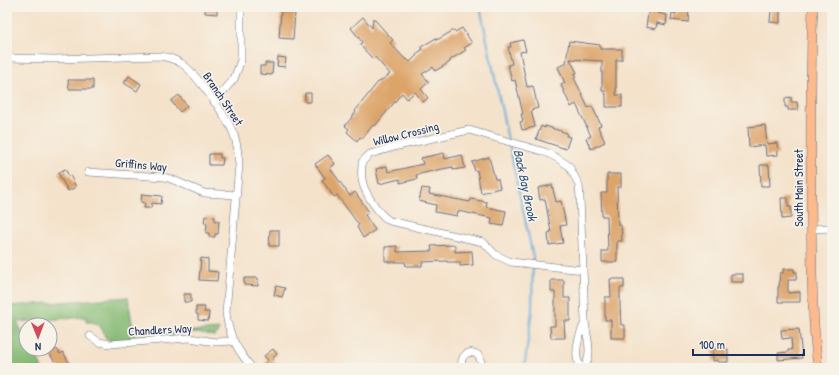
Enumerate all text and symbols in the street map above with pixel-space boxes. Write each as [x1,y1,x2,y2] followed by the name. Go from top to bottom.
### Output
[199,69,248,130] street label: Branch Street
[371,117,441,150] street label: Willow Crossing
[510,148,543,224] water label: Back Bay Brook
[790,148,807,227] street label: South Main Street
[114,154,168,175] street label: Griffins Way
[18,317,58,357] north arrow
[128,319,192,340] street label: Chandlers Way
[693,331,804,357] scale bar
[699,336,725,353] text: 100 m
[35,340,41,354] text: N

